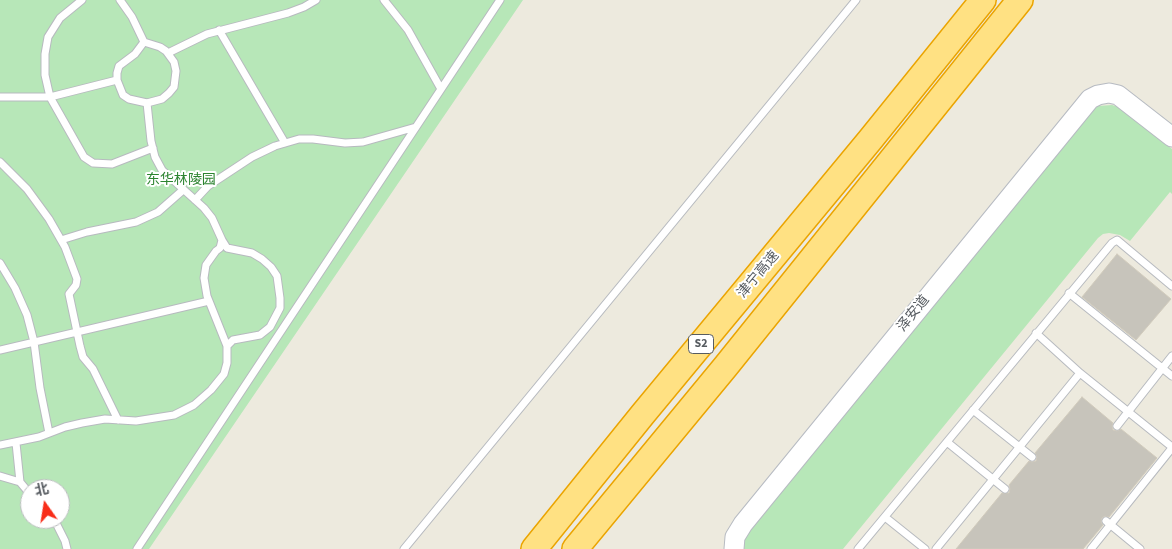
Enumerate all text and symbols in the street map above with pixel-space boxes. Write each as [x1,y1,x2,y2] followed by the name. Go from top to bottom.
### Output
[146,173,216,189] park label: 东华林陵园
[735,248,783,302] street label: 津宁高速
[894,292,934,336] street label: 泽安道
[688,334,714,354] road number: S2
[20,479,70,529] north arrow
[33,479,51,502] text: 北

